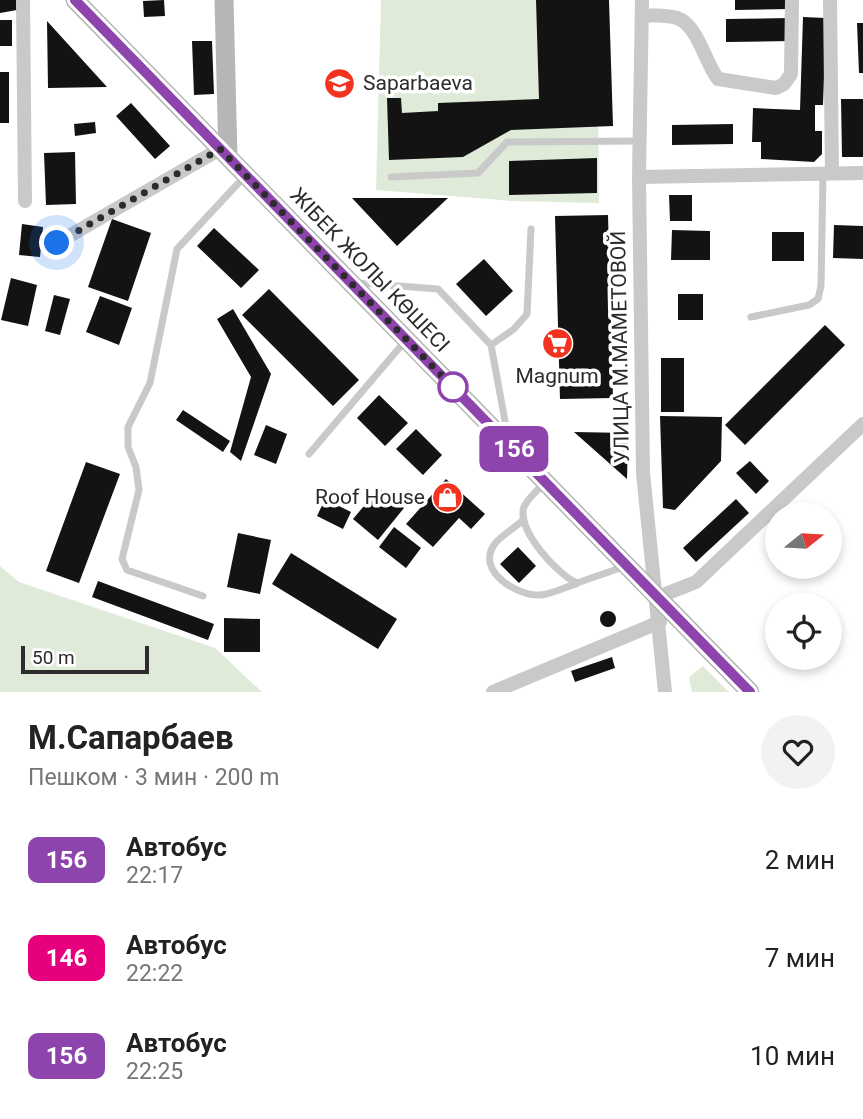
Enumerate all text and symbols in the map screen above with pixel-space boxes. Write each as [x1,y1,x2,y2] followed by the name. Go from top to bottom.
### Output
[323,66,357,100] school or university icon: Saparbaeva
[363,71,473,95] place label: Saparbaeva
[286,183,454,357] street label: ЖІБЕК ЖОЛЫ КӨШЕСІ
[39,225,74,260] your location
[606,230,634,464] street label: УЛИЦА М.МАМЕТОВОЙ
[540,327,574,361] supermarket icon: Magnum
[515,364,599,388] place label: Magnum
[438,372,468,402] unlabelled marker
[474,426,554,472] line badge: 156
[493,435,535,463] text: 156
[431,480,465,514] shop icon: Roof House
[315,485,425,509] place label: Roof House
[765,502,842,579] north arrow
[765,502,842,670] map controls
[765,593,842,670] button: locate
[21,643,149,675] scale bar
[32,646,75,669] text: 50 m
[761,715,835,789] button: heart
[28,718,234,757] text: М.Сапарбаев
[28,764,279,791] text: Пешком · 3 мин · 200 m
[126,832,227,862] text: Автобус
[765,845,835,875] text: 2 мин
[46,846,87,874] text: 156
[126,862,183,889] text: 22:17
[126,930,227,960] text: Автобус
[765,943,835,973] text: 7 мин
[46,944,87,972] text: 146
[126,960,183,987] text: 22:22
[126,1028,227,1058] text: Автобус
[750,1041,835,1071] text: 10 мин
[46,1042,87,1070] text: 156
[126,1058,183,1085] text: 22:25

